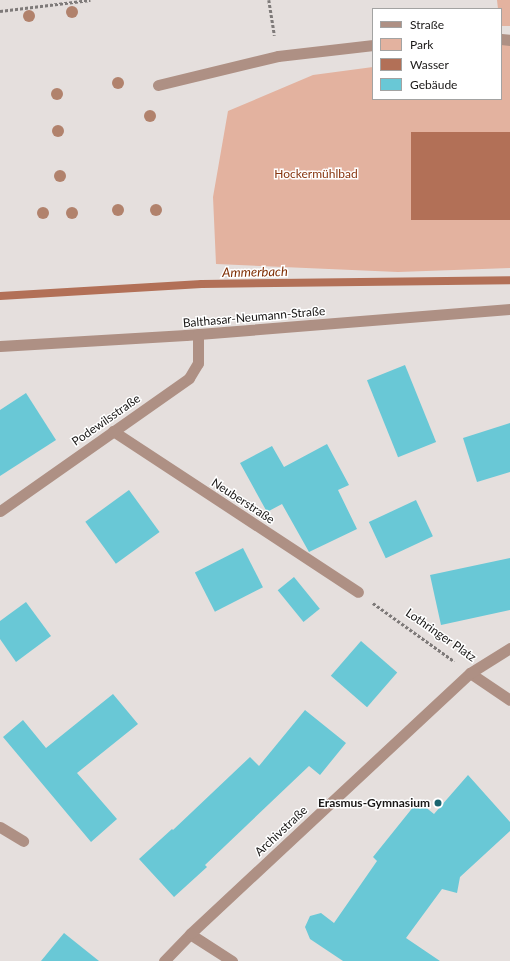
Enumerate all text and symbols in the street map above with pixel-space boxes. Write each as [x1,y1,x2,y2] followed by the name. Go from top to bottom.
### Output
[372,8,502,100] legend
[410,17,444,32] text: Straße
[410,37,433,52] text: Park
[410,57,449,72] text: Wasser
[410,77,457,92] text: Gebäude
[274,167,358,181] park label: Hockermühlbad
[222,264,288,280] water label: Ammerbach
[182,304,326,330] street label: Balthasar-Neumann-Straße
[69,391,143,449] street label: Podewilsstraße
[209,475,277,527] street label: Neuberstraße
[403,605,479,665] street label: Lothringer Platz
[318,796,430,810] place label: Erasmus-Gymnasium
[433,798,443,808] marker: Erasmus-Gymnasium
[252,803,310,859] street label: Archivstraße

